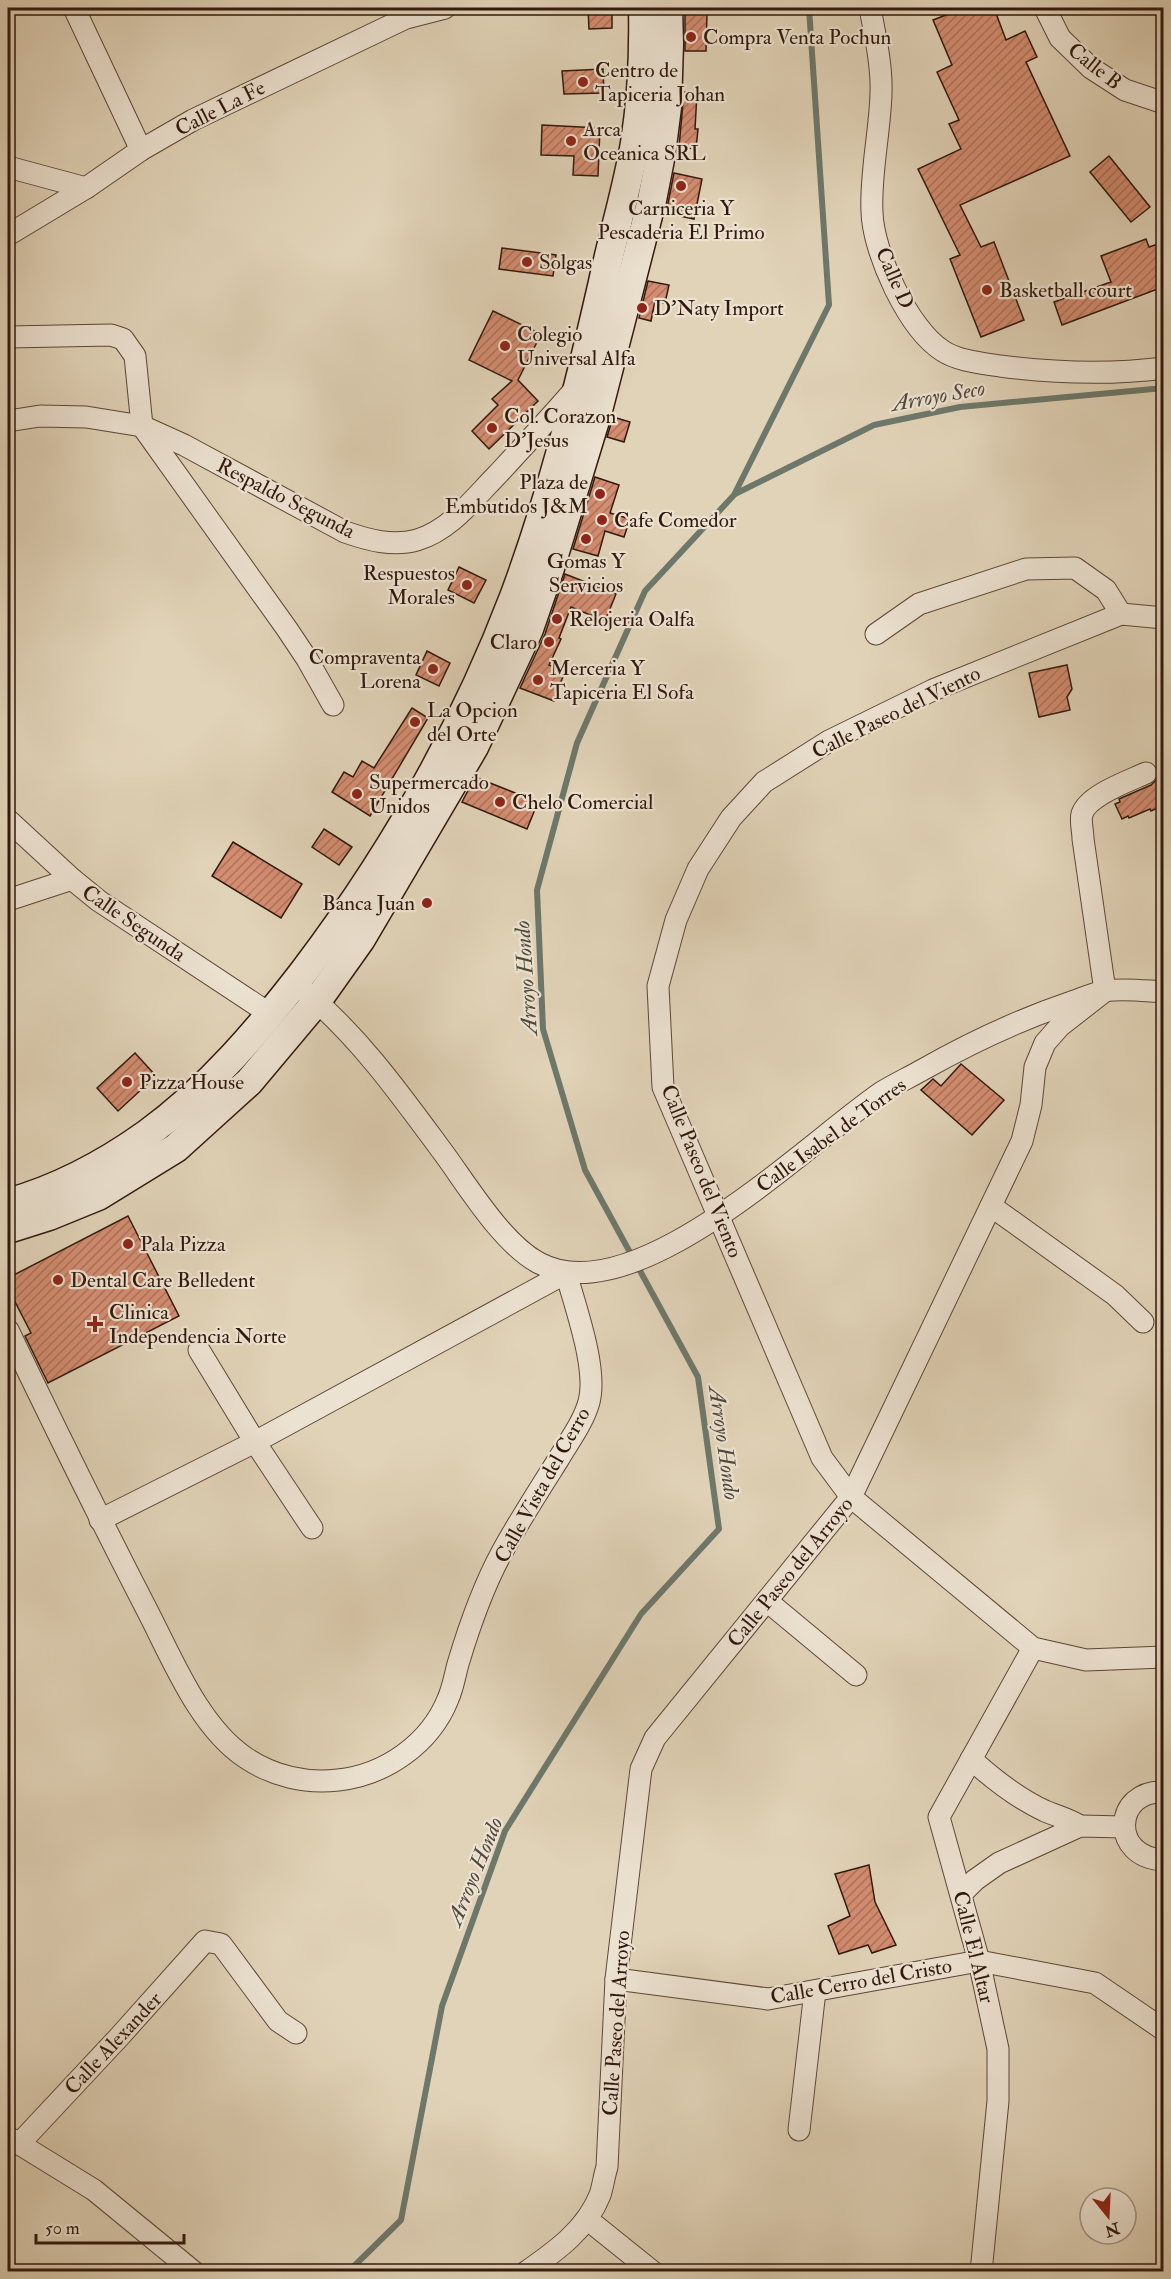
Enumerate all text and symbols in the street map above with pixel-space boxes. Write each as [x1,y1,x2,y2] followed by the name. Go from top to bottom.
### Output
[703,24,892,51] place label: Compra Venta Pochun
[684,30,698,44] marker: Compra Venta Pochun
[1062,37,1127,96] street label: Calle B
[595,57,725,108] place label: Centro de Tapiceria Johan
[171,74,270,143] street label: Calle La Fe
[576,75,590,89] marker: Centro de Tapiceria Johan
[582,116,706,167] place label: Arca Oceanica SRL
[564,134,578,148] marker: Arca Oceanica SRL
[674,179,688,193] marker: Carniceria Y Pescaderia El Primo
[597,195,765,246] place label: Carniceria Y Pescaderia El Primo
[869,243,920,313] street label: Calle D
[539,249,592,276] place label: Solgas
[520,255,534,269] marker: Solgas
[999,277,1132,304] place label: Basketball court
[980,283,994,297] marker: Basketball court
[654,295,784,322] place label: D'Naty Import
[635,301,649,315] marker: D'Naty Import
[517,321,636,372] place label: Colegio Universal Alfa
[498,339,512,353] marker: Colegio Universal Alfa
[887,374,987,418] water label: Arroyo Seco
[504,403,616,454] place label: Col. Corazon D'Jesus
[485,421,499,435] marker: Col. Corazon D'Jesus
[212,452,360,545] street label: Respaldo Segunda
[445,469,588,520] place label: Plaza de Embutidos J&M
[593,487,607,501] marker: Plaza de Embutidos J&M
[614,507,737,534] place label: Cafe Comedor
[595,513,609,527] marker: Cafe Comedor
[579,532,593,546] marker: Gomas Y Servicios
[547,548,626,599] place label: Gomas Y Servicios
[363,560,455,611] place label: Respuestos Morales
[460,578,474,592] marker: Respuestos Morales
[569,606,695,633] place label: Relojeria Oalfa
[550,612,564,626] marker: Relojeria Oalfa
[490,629,537,656] place label: Claro
[542,635,556,649] marker: Claro
[309,644,421,695] place label: Compraventa Lorena
[550,655,694,706] place label: Merceria Y Tapiceria El Sofa
[807,660,985,765] street label: Calle Paseo del Viento
[426,662,440,676] marker: Compraventa Lorena
[531,673,545,687] marker: Merceria Y Tapiceria El Sofa
[427,697,518,748] place label: La Opcion del Orte
[408,715,422,729] marker: La Opcion del Orte
[369,769,489,820] place label: Supermercado Unidos
[350,787,364,801] marker: Supermercado Unidos
[512,789,654,816] place label: Chelo Comercial
[493,795,507,809] marker: Chelo Comercial
[77,879,191,968] street label: Calle Segunda
[322,890,415,917] place label: Banca Juan
[420,896,434,910] marker: Banca Juan
[508,920,544,1038] water label: Arroyo Hondo
[139,1069,244,1096] place label: Pizza House
[751,1072,912,1199] street label: Calle Isabel de Torres
[120,1075,134,1089] marker: Pizza House
[655,1081,749,1262] street label: Calle Paseo del Viento
[140,1231,226,1258] place label: Pala Pizza
[121,1237,135,1251] marker: Pala Pizza
[70,1267,256,1294] place label: Dental Care Belledent
[51,1273,65,1287] marker: Dental Care Belledent
[109,1299,287,1350] place label: Clinica Independencia Norte
[86,1315,104,1333] marker: Clinica Independencia Norte
[702,1382,746,1502] water label: Arroyo Hondo
[488,1403,596,1568] street label: Calle Vista del Cerro
[721,1492,859,1653] street label: Calle Paseo del Arroyo
[440,1813,509,1932] water label: Arroyo Hondo
[947,1888,1001,2006] street label: Calle El Altar
[597,1929,636,2117] street label: Calle Paseo del Arroyo
[768,1952,954,2011] street label: Calle Cerro del Cristo
[59,1986,168,2100] street label: Calle Alexander
[1078,2186,1138,2246] north arrow
[36,2207,184,2245] scale bar
[45,2217,80,2240] text: 50 m
[1102,2217,1123,2241] text: N

